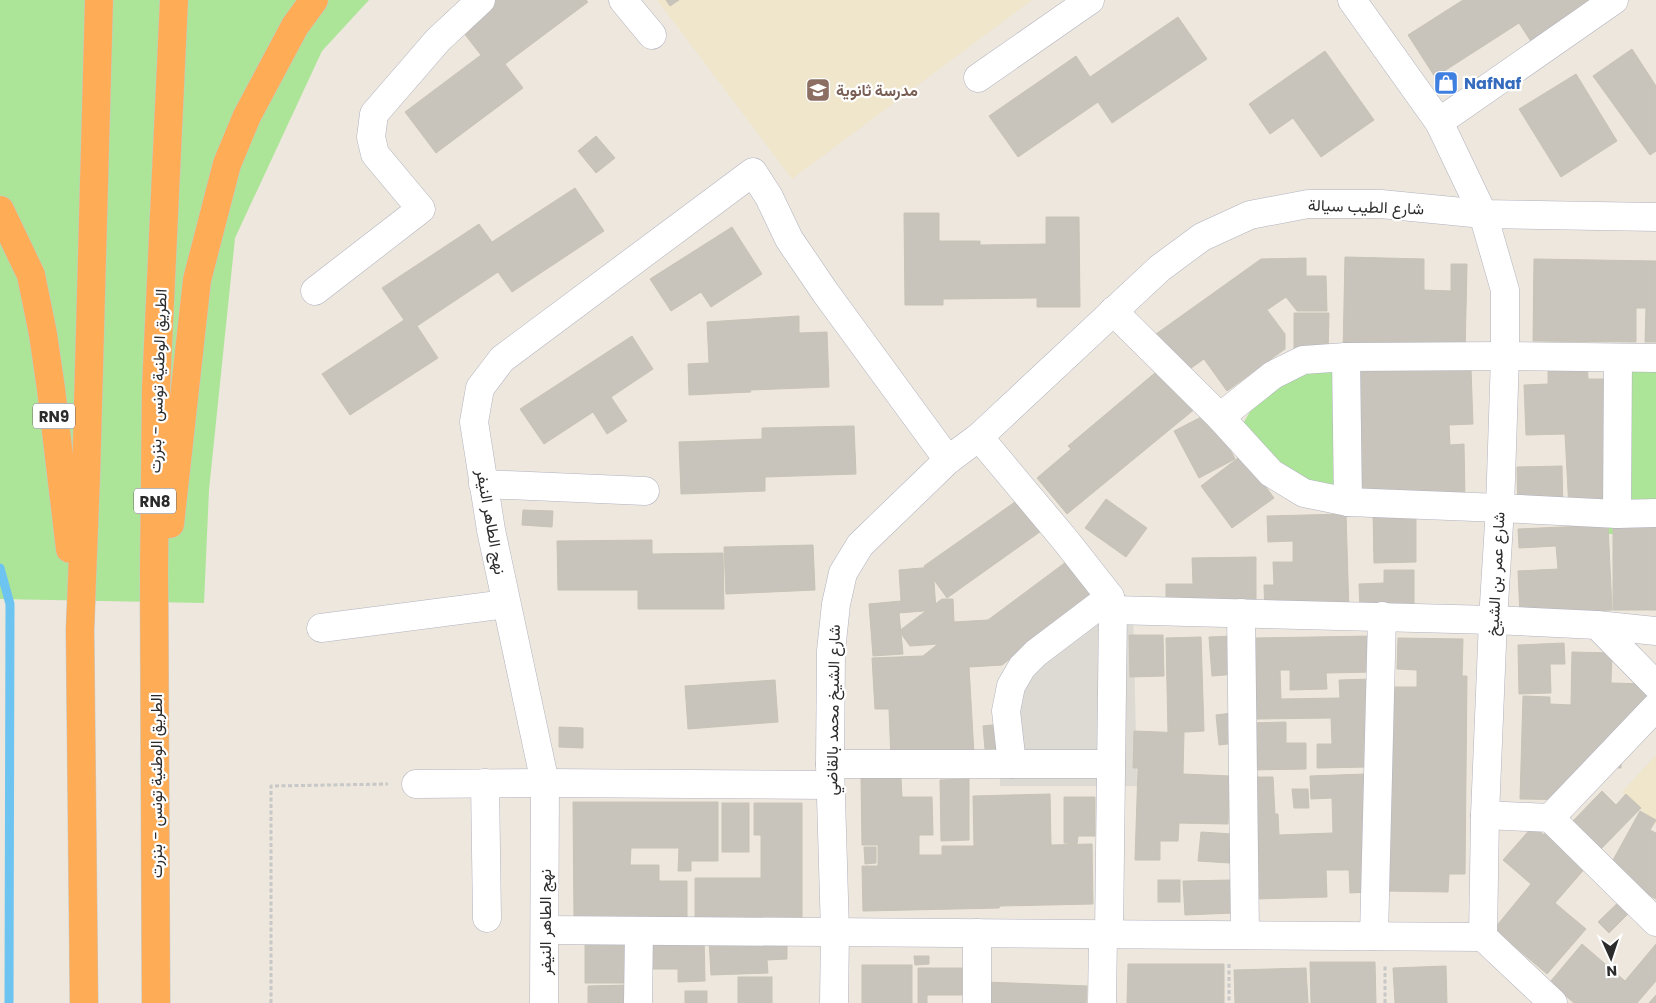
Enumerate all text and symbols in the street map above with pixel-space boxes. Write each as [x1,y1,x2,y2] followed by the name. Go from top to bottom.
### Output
[1433,70,1459,96] shop icon: NafNaf
[1464,72,1522,95] place label: NafNaf
[805,77,831,103] school or university icon: مدرسة ثانوية
[836,79,918,102] place label: مدرسة ثانوية
[1308,193,1424,221] street label: شارع الطيب سيالة
[143,288,173,474] street label: الطريق الوطنية تونس - بنزرت
[33,404,75,428] road number: RN9
[470,467,512,576] street label: نهج الطاهر النيفر
[134,488,176,514] road number: RN8
[1481,511,1511,637] street label: شارع عمر بن الشيخ
[820,624,848,796] street label: شارع الشيخ محمد بالقاضي
[145,694,168,878] street label: الطريق الوطنية تونس - بنزرت
[534,869,557,976] street label: نهج الطاهر النيفر
[1586,933,1636,983] north arrow
[1606,961,1617,981] text: N

